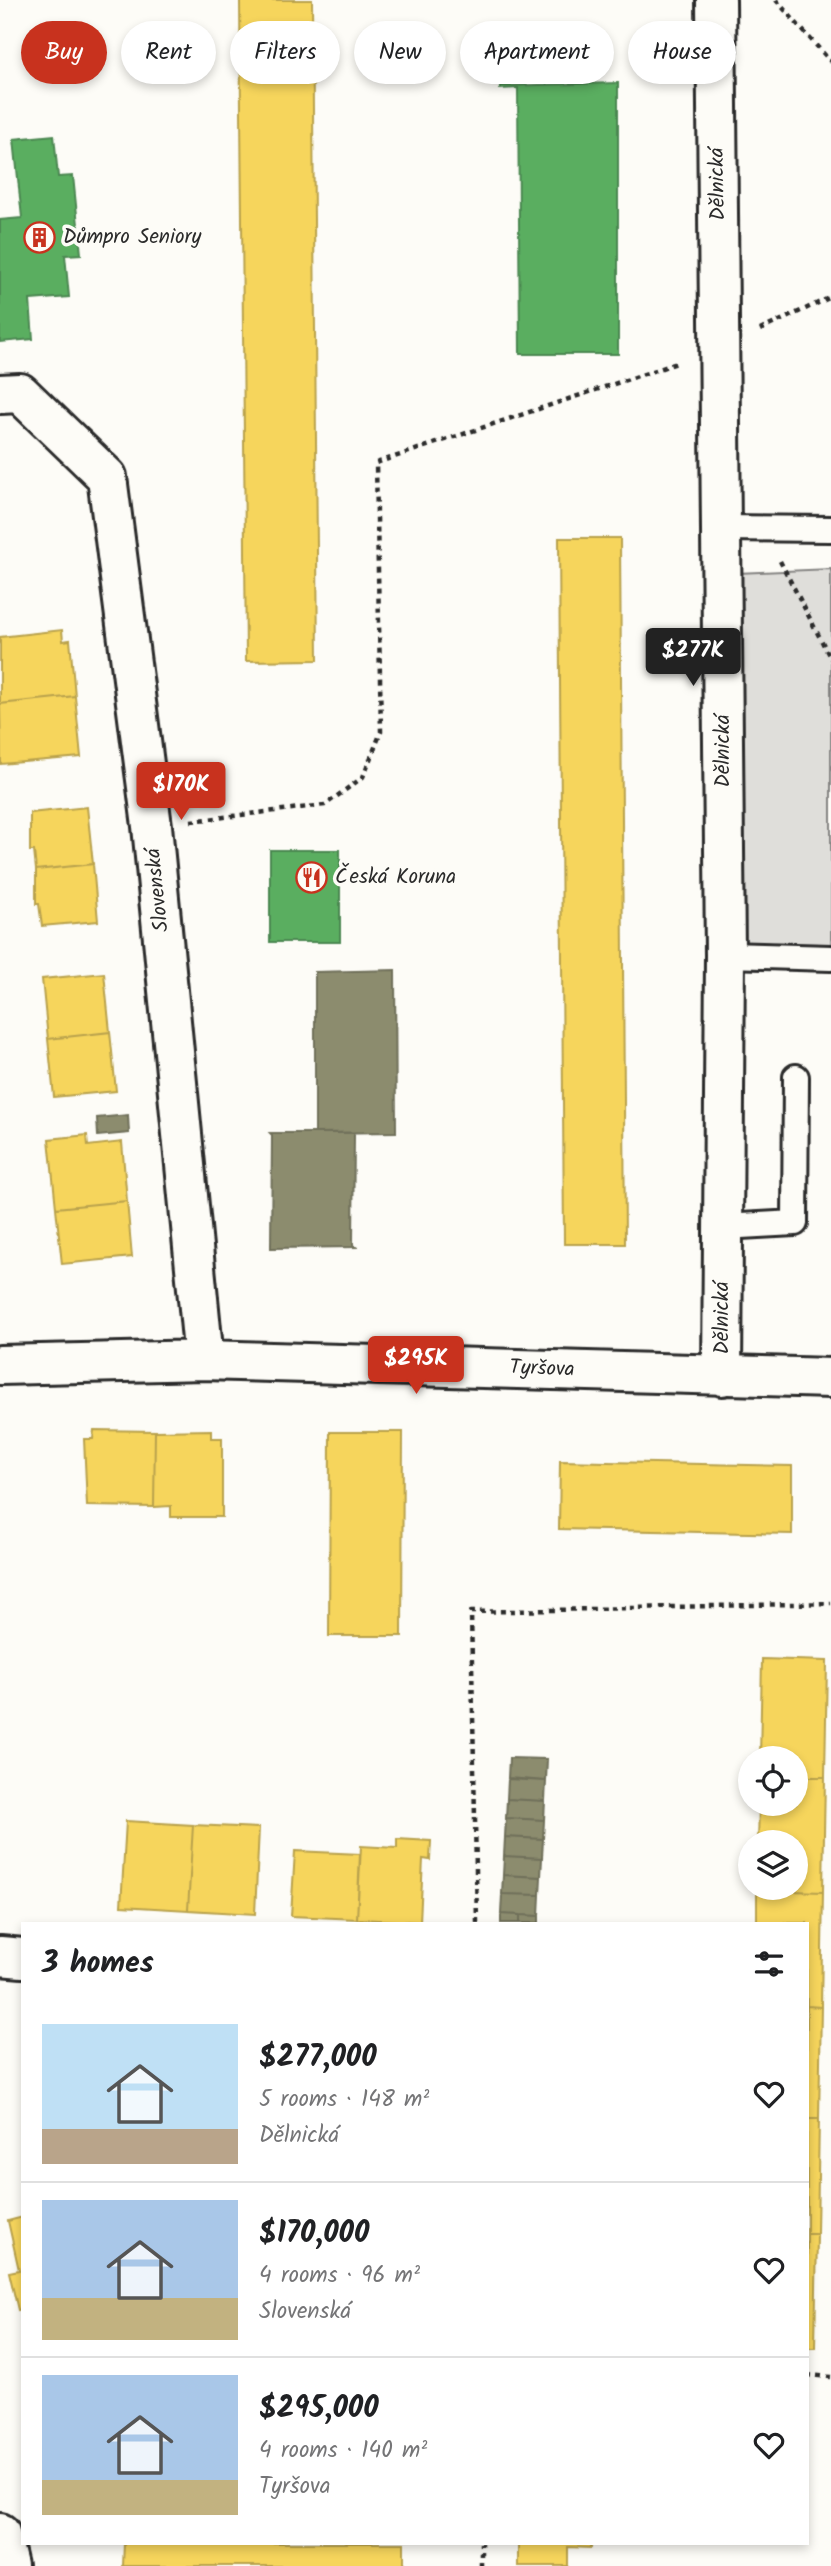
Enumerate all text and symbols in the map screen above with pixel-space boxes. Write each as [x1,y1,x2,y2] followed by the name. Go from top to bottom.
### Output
[21,21,107,84] chip: Buy
[121,21,216,84] chip: Rent
[230,21,340,84] chip: Filters
[354,21,446,84] chip: New
[460,21,614,84] chip: Apartment
[628,21,736,84] chip: House
[701,145,735,221] street label: Dělnická
[23,220,57,254] building icon: Důmpro Seniory
[63,221,201,254] place label: Důmpro Seniory
[644,628,742,688] pin: $277K
[662,633,724,669] text: $277K
[707,712,740,788] street label: Dělnická
[132,762,230,822] pin: $170K
[152,767,210,803] text: $170K
[137,844,179,934] street label: Slovenská
[295,860,329,894] restaurant icon: Česká Koruna
[335,861,456,894] place label: Česká Koruna
[706,1279,739,1355] street label: Dělnická
[367,1336,465,1396] pin: $295K
[384,1341,448,1377] text: $295K
[509,1351,575,1387] street label: Tyršova
[738,1746,808,1900] map controls
[738,1746,808,1816] button: locate
[738,1830,808,1900] button: layers
[42,1940,154,1988] text: 3 homes
[750,1945,788,1983] icon: filters
[259,2034,377,2082] text: $277,000
[98,2052,182,2136] icon: home
[750,2075,788,2113] icon: heart
[259,2082,429,2118] text: 5 rooms · 148 m²
[259,2118,339,2154] text: Dělnická
[259,2210,369,2258] text: $170,000
[98,2228,182,2312] icon: home
[750,2251,788,2289] icon: heart
[259,2258,420,2294] text: 4 rooms · 96 m²
[259,2294,351,2330] text: Slovenská
[259,2385,379,2433] text: $295,000
[98,2403,182,2487] icon: home
[750,2426,788,2464] icon: heart
[259,2433,427,2469] text: 4 rooms · 140 m²
[259,2469,330,2505] text: Tyršova

